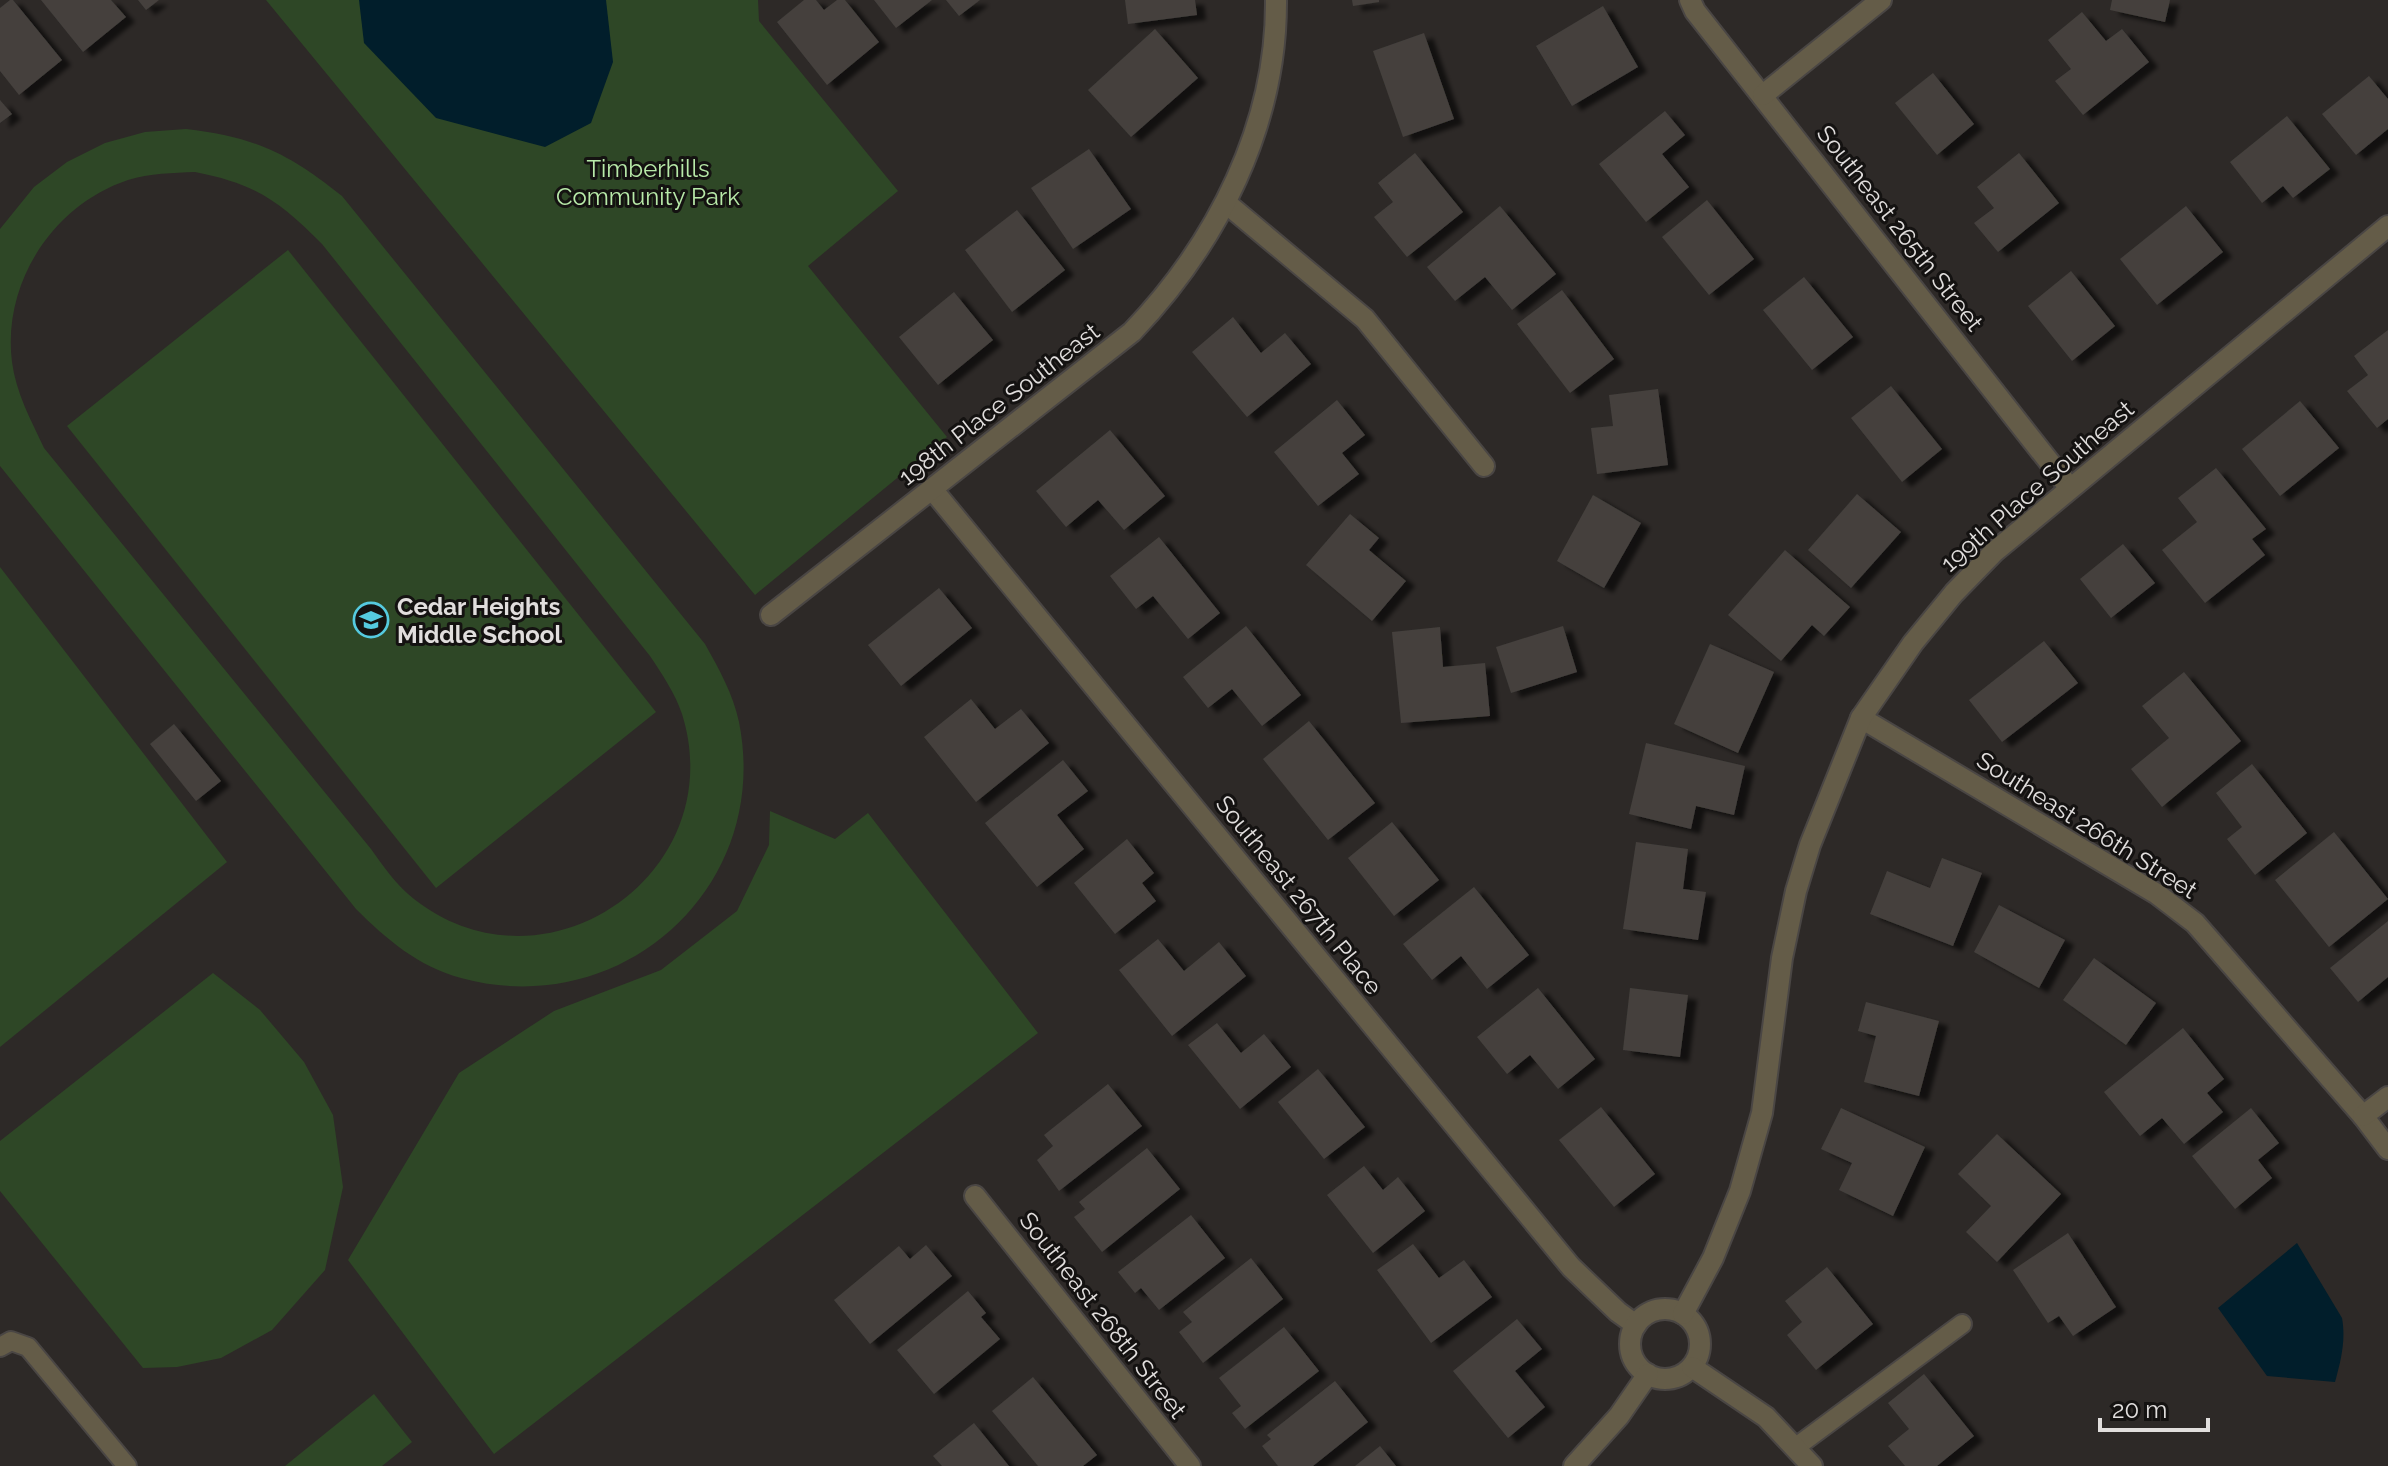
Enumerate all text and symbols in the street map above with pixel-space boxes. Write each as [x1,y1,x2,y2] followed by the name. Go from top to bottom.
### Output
[1811,119,1989,337] street label: Southeast 265th Street
[556,154,740,211] park label: Timberhills Community Park
[893,317,1105,491] street label: 198th Place Southeast
[1935,394,2139,578] street label: 199th Place Southeast
[397,592,562,649] place label: Cedar Heights Middle School
[352,601,390,639] school or university icon: Cedar Heights Middle School
[1972,745,2202,905] street label: Southeast 266th Street
[1210,790,1388,1000] street label: Southeast 267th Place
[1013,1206,1193,1424] street label: Southeast 268th Street
[2100,1382,2208,1432] scale bar
[2112,1395,2167,1424] text: 20 m

